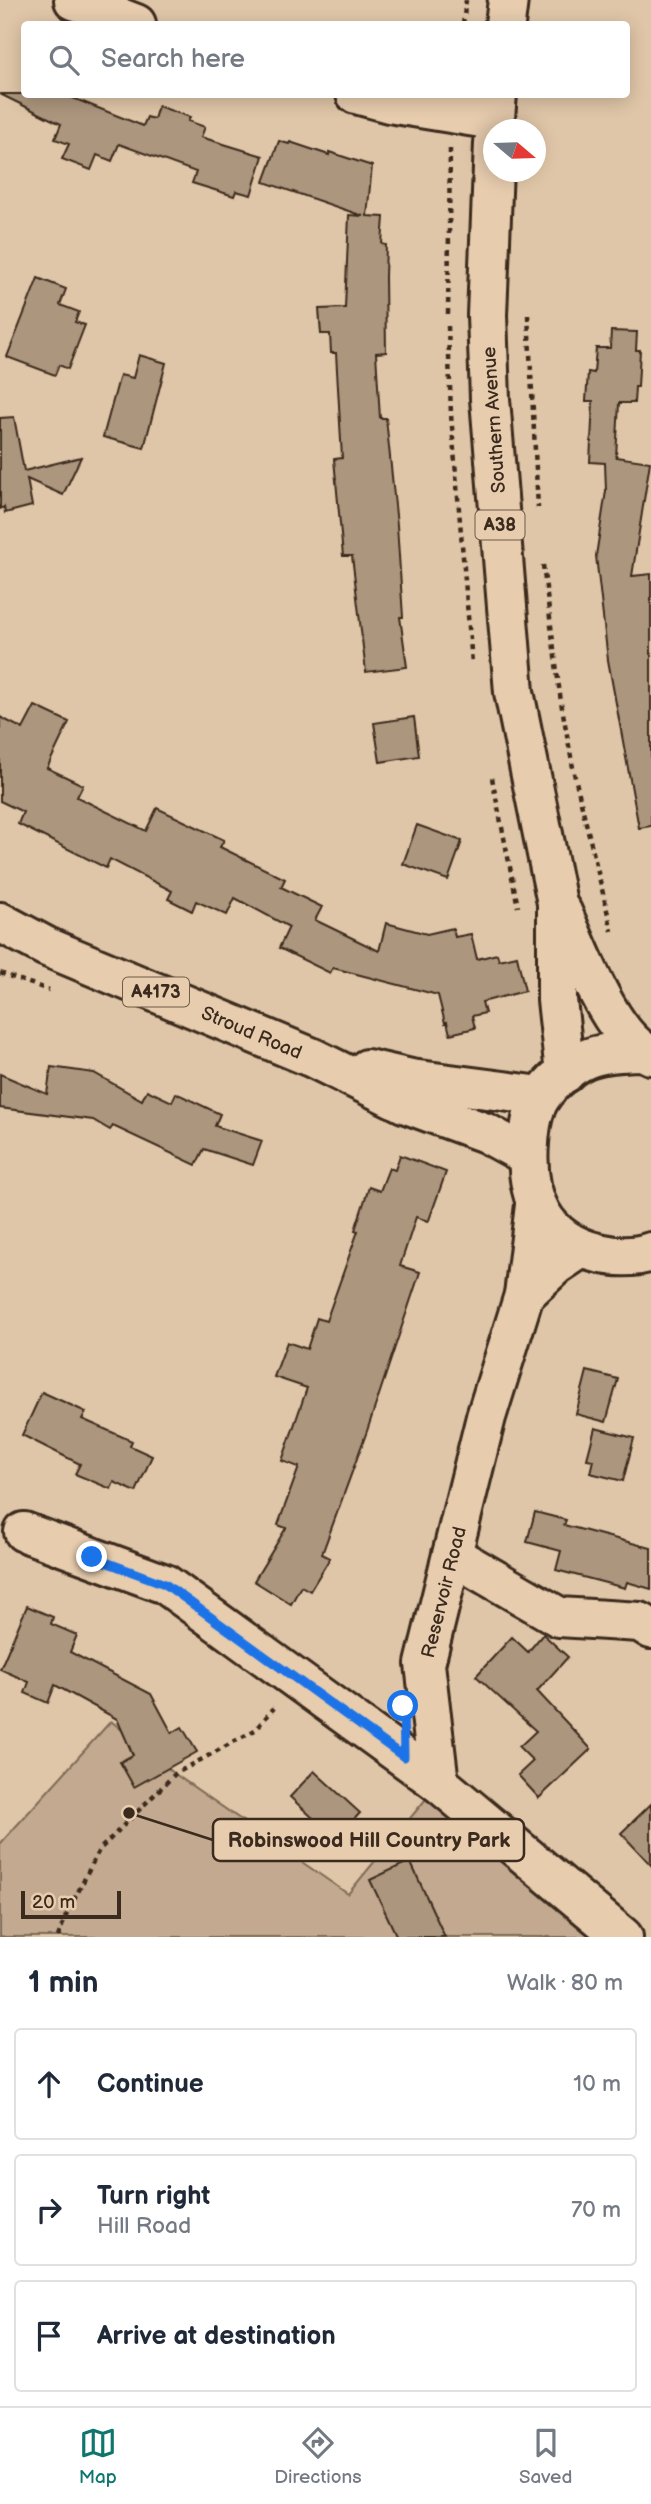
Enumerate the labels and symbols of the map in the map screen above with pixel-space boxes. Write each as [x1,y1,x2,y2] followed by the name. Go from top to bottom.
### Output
[483,119,546,182] north arrow
[478,346,511,494] street label: Southern Avenue
[476,510,524,540] road number: A38
[123,978,189,1007] road number: A4173
[198,1002,305,1065] street label: Stroud Road
[417,1524,472,1660] street label: Reservoir Road
[76,1541,107,1572] route end
[387,1690,418,1721] route start
[213,1819,524,1861] callout: Robinswood Hill Country Park
[228,1828,510,1853] text: Robinswood Hill Country Park
[21,1888,121,1920] scale bar

